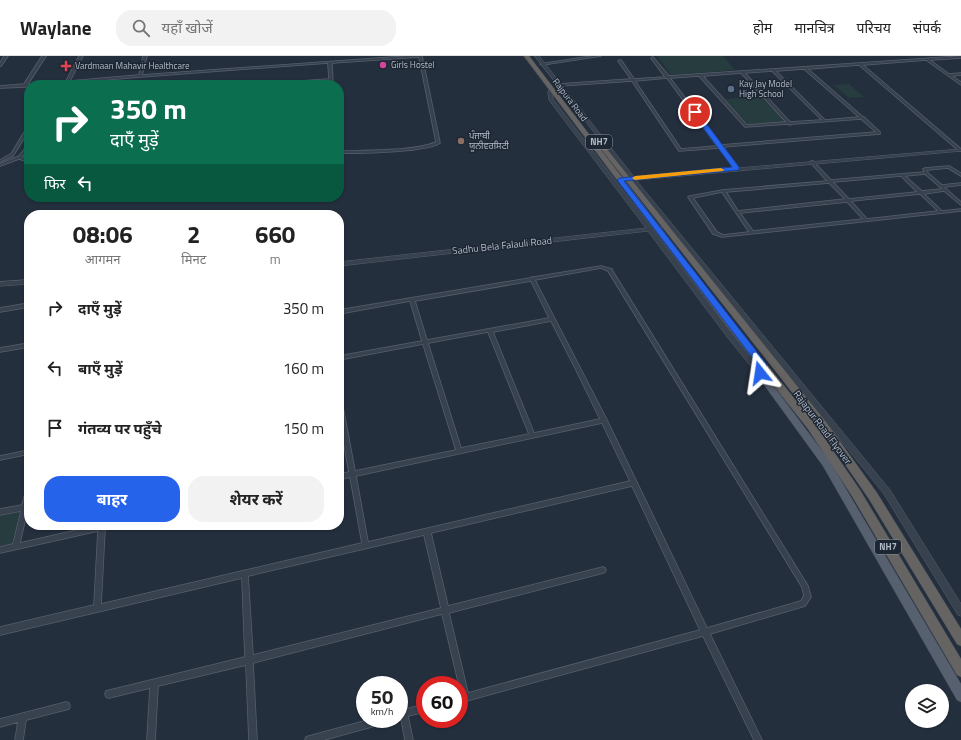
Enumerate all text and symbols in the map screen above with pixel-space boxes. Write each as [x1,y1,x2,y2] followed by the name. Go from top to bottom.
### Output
[116,10,396,46] search box
[20,13,92,42] text: Waylane
[162,16,213,39] text: यहाँ खोजें
[130,17,152,39] icon: search
[753,17,772,38] text: होम
[794,17,835,38] text: मानचित्र
[857,17,891,38] text: परिचय
[913,17,941,38] text: संपर्क
[391,58,435,71] place label: Girls Hostel
[75,59,190,72] place label: Vardmaan Mahavir Healthcare
[60,60,72,72] marker: Vardmaan Mahavir Healthcare
[378,60,388,70] marker: Girls Hostel
[550,76,591,124] street label: Rajpura Road
[739,77,792,100] place label: Kay Jay Model High School
[726,84,736,94] marker: Kay Jay Model High School
[110,87,187,130] text: 350 m
[678,95,712,129] pin
[44,96,96,148] icon: right
[684,101,706,123] icon: arrive
[110,126,159,153] text: दाएँ मुड़ें
[468,129,510,152] place label: ਪੰਜਾਬੀ ਯੂਨੀਵਰਸਿਟੀ
[586,135,612,149] road number: NH7
[456,136,466,146] marker: ਪੰਜਾਬੀ ਯੂਨੀਵਰਸਿਟੀ
[44,172,66,195] text: फिर
[74,172,96,194] icon: left
[73,216,133,252] text: 08:06
[187,216,201,252] text: 2
[255,216,295,252] text: 660
[451,233,553,258] street label: Sadhu Bela Falauli Road
[85,249,120,269] text: आगमन
[181,249,206,269] text: मिनट
[270,249,281,269] text: m
[44,297,66,319] icon: right
[78,297,122,320] text: दाएँ मुड़ें
[283,297,324,320] text: 350 m
[739,352,781,394] position arrow
[44,357,66,379] icon: left
[78,357,122,380] text: बाएँ मुड़ें
[283,357,324,380] text: 160 m
[790,387,856,468] street label: Rajapur Road Flyover
[44,417,66,439] icon: arrive
[78,417,162,440] text: गंतव्य पर पहुँचे
[283,417,324,440] text: 150 m
[44,476,180,522] button: बाहर
[188,476,324,522] button: शेयर करें
[875,540,901,554] road number: NH7
[416,676,468,728] speed limit sign: 60
[371,681,393,712] text: 50
[905,684,949,728] map controls
[905,684,949,728] button: layers
[371,704,393,719] text: km/h

